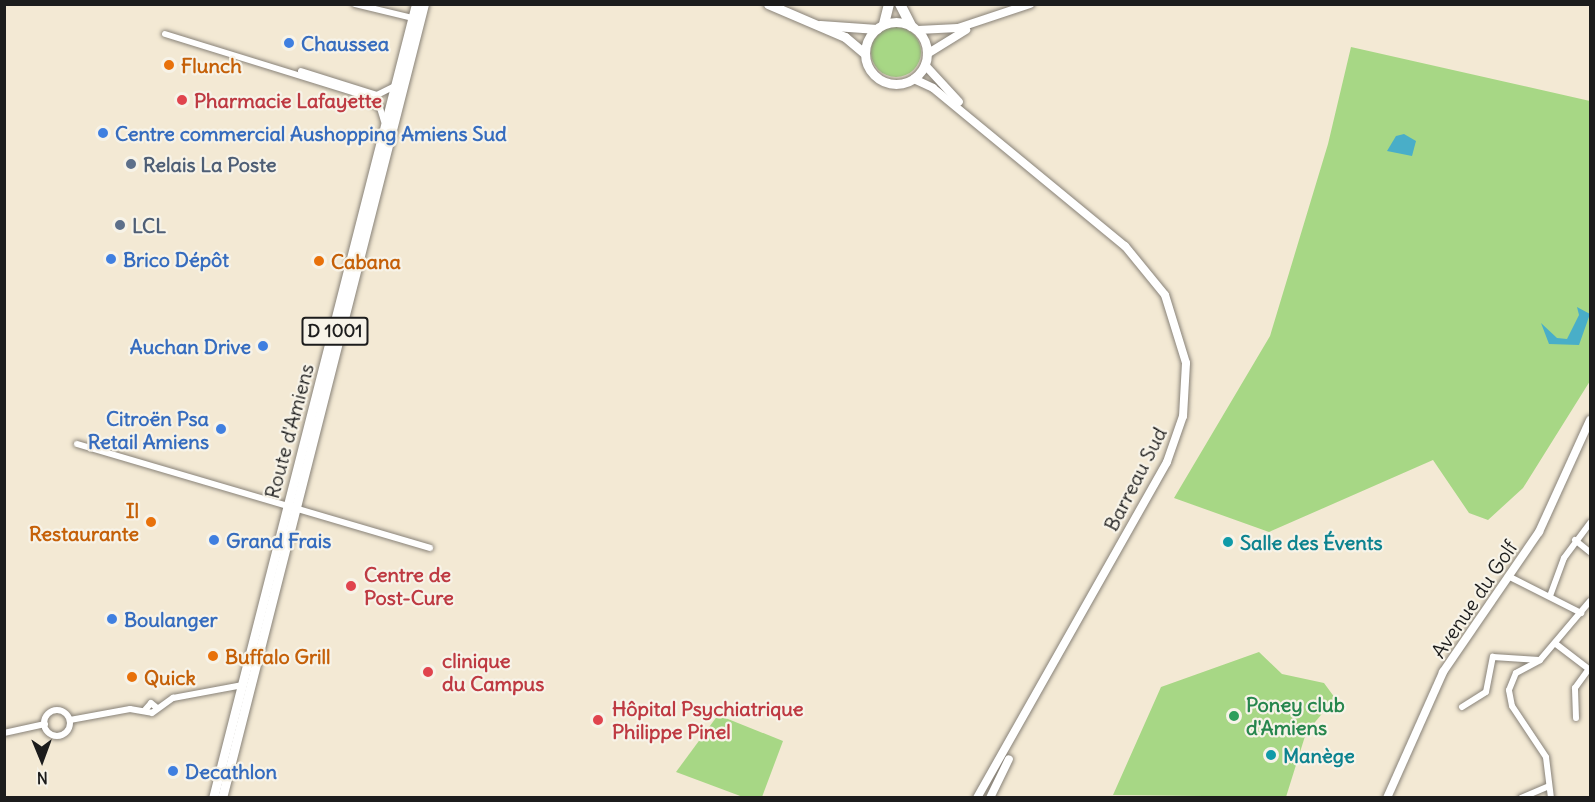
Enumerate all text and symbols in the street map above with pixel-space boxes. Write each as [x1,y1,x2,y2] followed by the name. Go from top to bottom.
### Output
[301,31,389,55] place label: Chaussea
[282,36,296,50] marker: Chaussea
[181,53,242,77] place label: Flunch
[162,58,176,72] marker: Flunch
[194,88,382,112] place label: Pharmacie Lafayette
[175,93,189,107] marker: Pharmacie Lafayette
[115,121,507,145] place label: Centre commercial Aushopping Amiens Sud
[96,126,110,140] marker: Centre commercial Aushopping Amiens Sud
[143,152,276,176] place label: Relais La Poste
[124,157,138,171] marker: Relais La Poste
[132,213,166,237] place label: LCL
[113,218,127,232] marker: LCL
[123,247,229,271] place label: Brico Dépôt
[331,249,401,273] place label: Cabana
[104,252,118,266] marker: Brico Dépôt
[312,254,326,268] marker: Cabana
[300,316,370,346] road number: D 1001
[130,334,251,358] place label: Auchan Drive
[256,339,270,353] marker: Auchan Drive
[259,361,319,501] street label: Route d'Amiens
[88,406,209,453] place label: Citroën Psa Retail Amiens
[214,422,228,436] marker: Citroën Psa Retail Amiens
[1099,423,1171,535] street label: Barreau Sud
[29,498,139,545] place label: Il Restaurante
[144,515,158,529] marker: Il Restaurante
[226,528,331,552] place label: Grand Frais
[1240,530,1383,554] place label: Salle des Évents
[207,533,221,547] marker: Grand Frais
[1221,535,1235,549] marker: Salle des Évents
[1426,536,1522,662] street label: Avenue du Golf
[364,562,454,609] place label: Centre de Post-Cure
[342,577,360,595] marker: Centre de Post-Cure
[124,607,218,631] place label: Boulanger
[105,612,119,626] marker: Boulanger
[225,644,331,668] place label: Buffalo Grill
[442,648,544,695] place label: clinique du Campus
[206,649,220,663] marker: Buffalo Grill
[419,663,437,681] marker: clinique du Campus
[144,665,196,689] place label: Quick
[125,670,139,684] marker: Quick
[1246,692,1345,739] place label: Poney club d'Amiens
[612,696,804,743] place label: Hôpital Psychiatrique Philippe Pinel
[1227,709,1241,723] marker: Poney club d'Amiens
[589,711,607,729] marker: Hôpital Psychiatrique Philippe Pinel
[12,730,72,790] north arrow
[1283,743,1355,767] place label: Manège
[1264,748,1278,762] marker: Manège
[185,759,277,783] place label: Decathlon
[166,764,180,778] marker: Decathlon
[37,768,48,788] text: N

